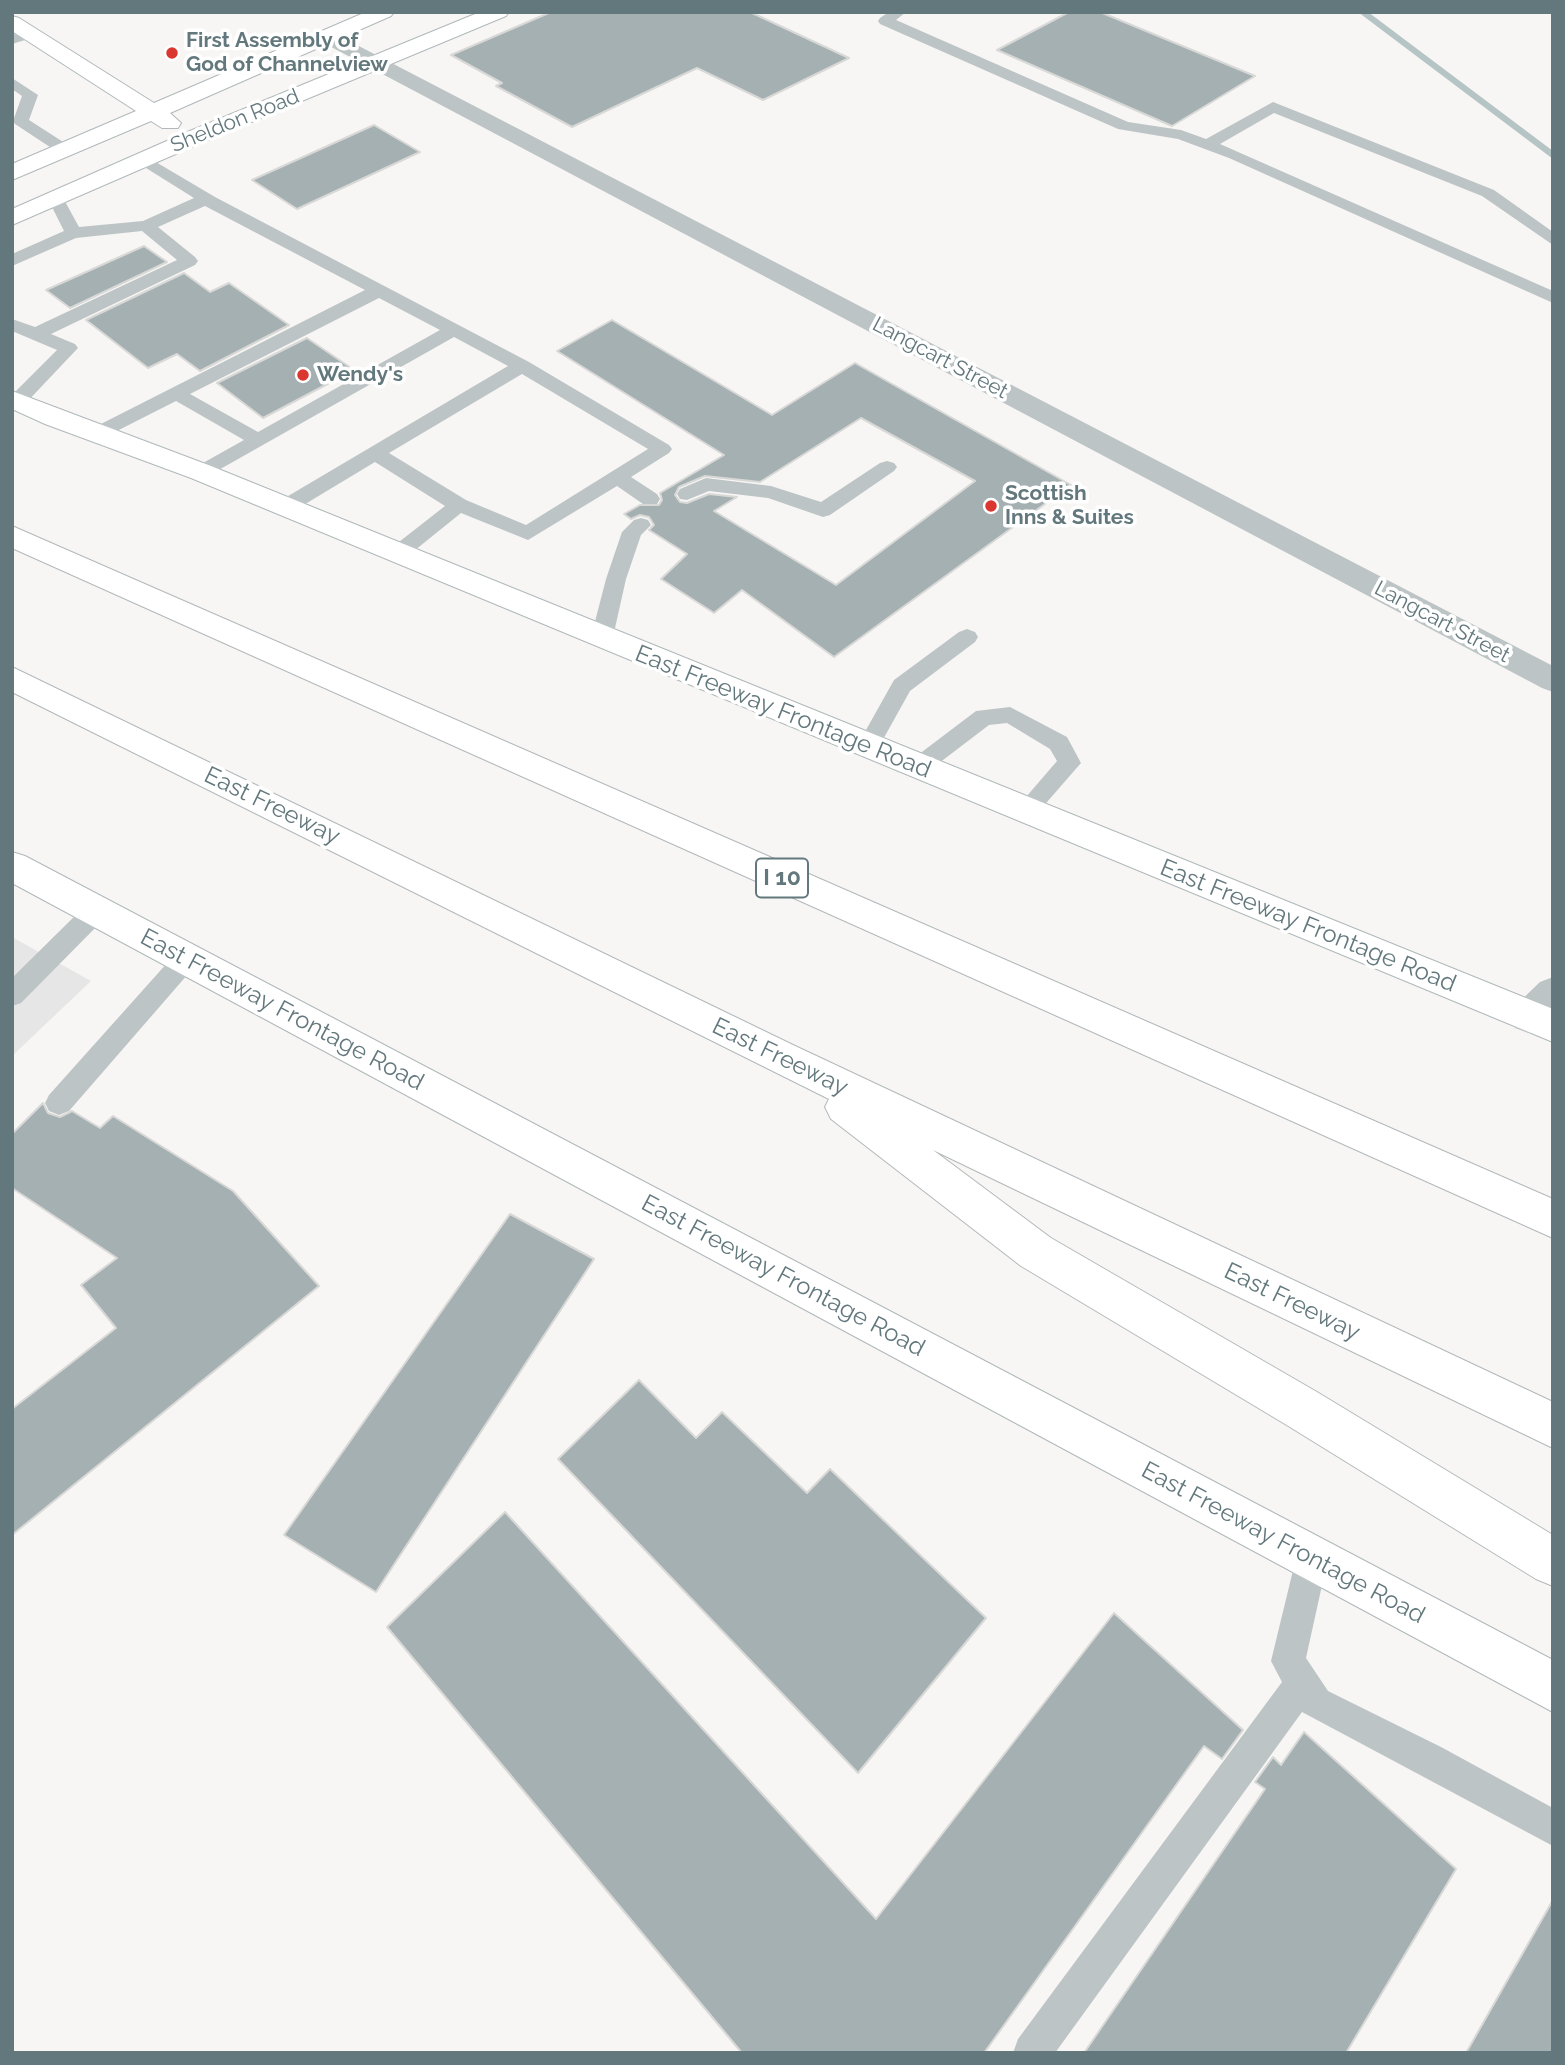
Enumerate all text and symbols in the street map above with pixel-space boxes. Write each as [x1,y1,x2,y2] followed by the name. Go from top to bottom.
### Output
[186,28,388,78] place label: First Assembly of God of Channelview
[164,45,180,61] marker: First Assembly of God of Channelview
[167,84,303,158] street label: Sheldon Road
[868,312,1012,404] street label: Langcart Street
[317,362,403,388] place label: Wendy's
[295,367,311,383] marker: Wendy's
[1005,481,1134,531] place label: Scottish Inns & Suites
[983,498,999,514] marker: Scottish Inns & Suites
[1370,576,1514,668] street label: Langcart Street
[631,639,935,785] street label: East Freeway Frontage Road
[199,761,345,851] street label: East Freeway
[1156,853,1460,999] street label: East Freeway Frontage Road
[756,858,808,898] road number: I 10
[135,923,429,1097] street label: East Freeway Frontage Road
[707,1012,853,1102] street label: East Freeway
[636,1189,930,1363] street label: East Freeway Frontage Road
[1219,1257,1365,1347] street label: East Freeway
[1136,1456,1430,1630] street label: East Freeway Frontage Road

